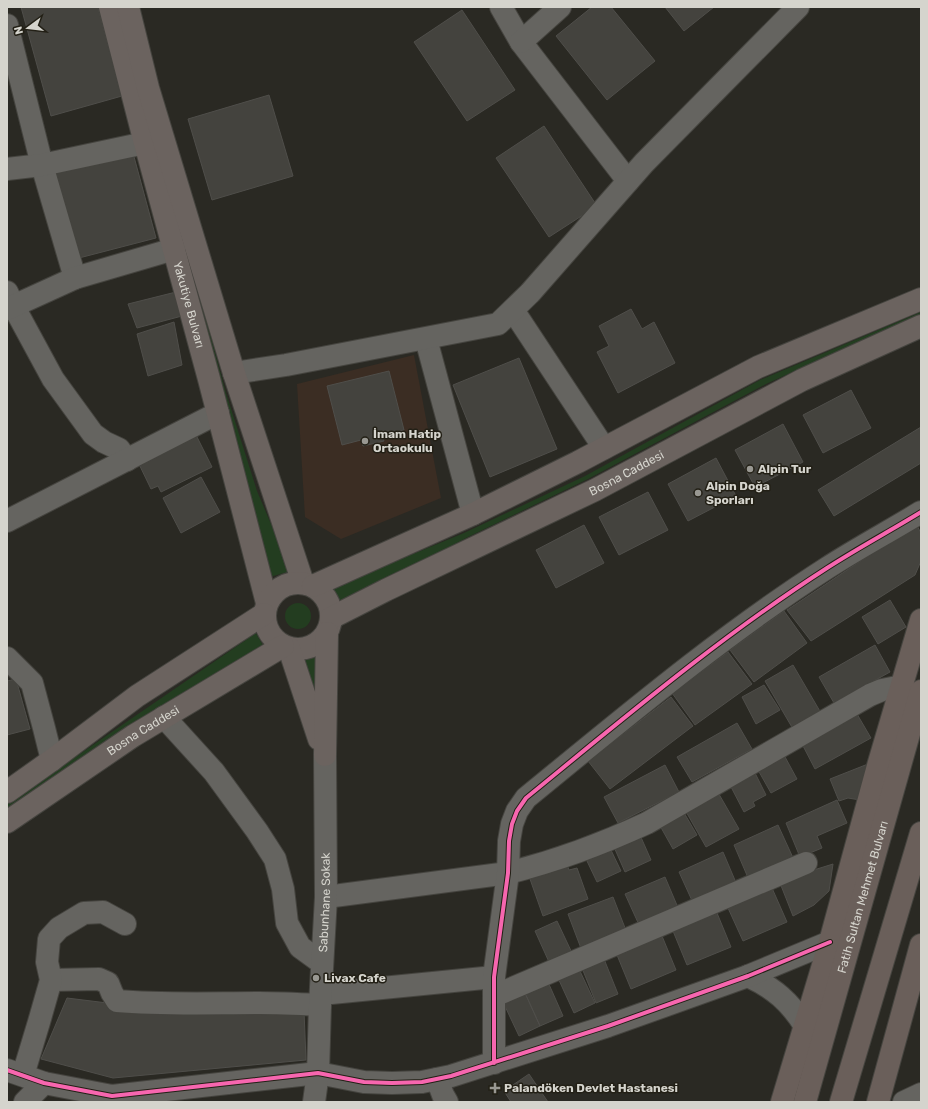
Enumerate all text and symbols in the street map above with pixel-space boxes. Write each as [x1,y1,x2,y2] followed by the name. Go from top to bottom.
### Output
[8,8,48,48] north arrow
[11,25,26,36] text: N
[170,260,207,350] street label: Yakutiye Bulvarı
[373,427,442,455] place label: İmam Hatip Ortaokulu
[360,436,370,446] marker: İmam Hatip Ortaokulu
[587,448,666,499] street label: Bosna Caddesi
[758,462,812,476] place label: Alpin Tur
[745,464,755,474] marker: Alpin Tur
[706,479,770,507] place label: Alpin Doğa Sporları
[693,488,703,498] marker: Alpin Doğa Sporları
[104,703,182,759] street label: Bosna Caddesi
[835,819,891,975] street label: Fatih Sultan Mehmet Bulvarı
[316,852,333,953] street label: Sabunhane Sokak
[324,971,386,985] place label: Livax Cafe
[311,973,321,983] marker: Livax Cafe
[504,1081,678,1095] place label: Palandöken Devlet Hastanesi
[489,1082,501,1094] marker: Palandöken Devlet Hastanesi

